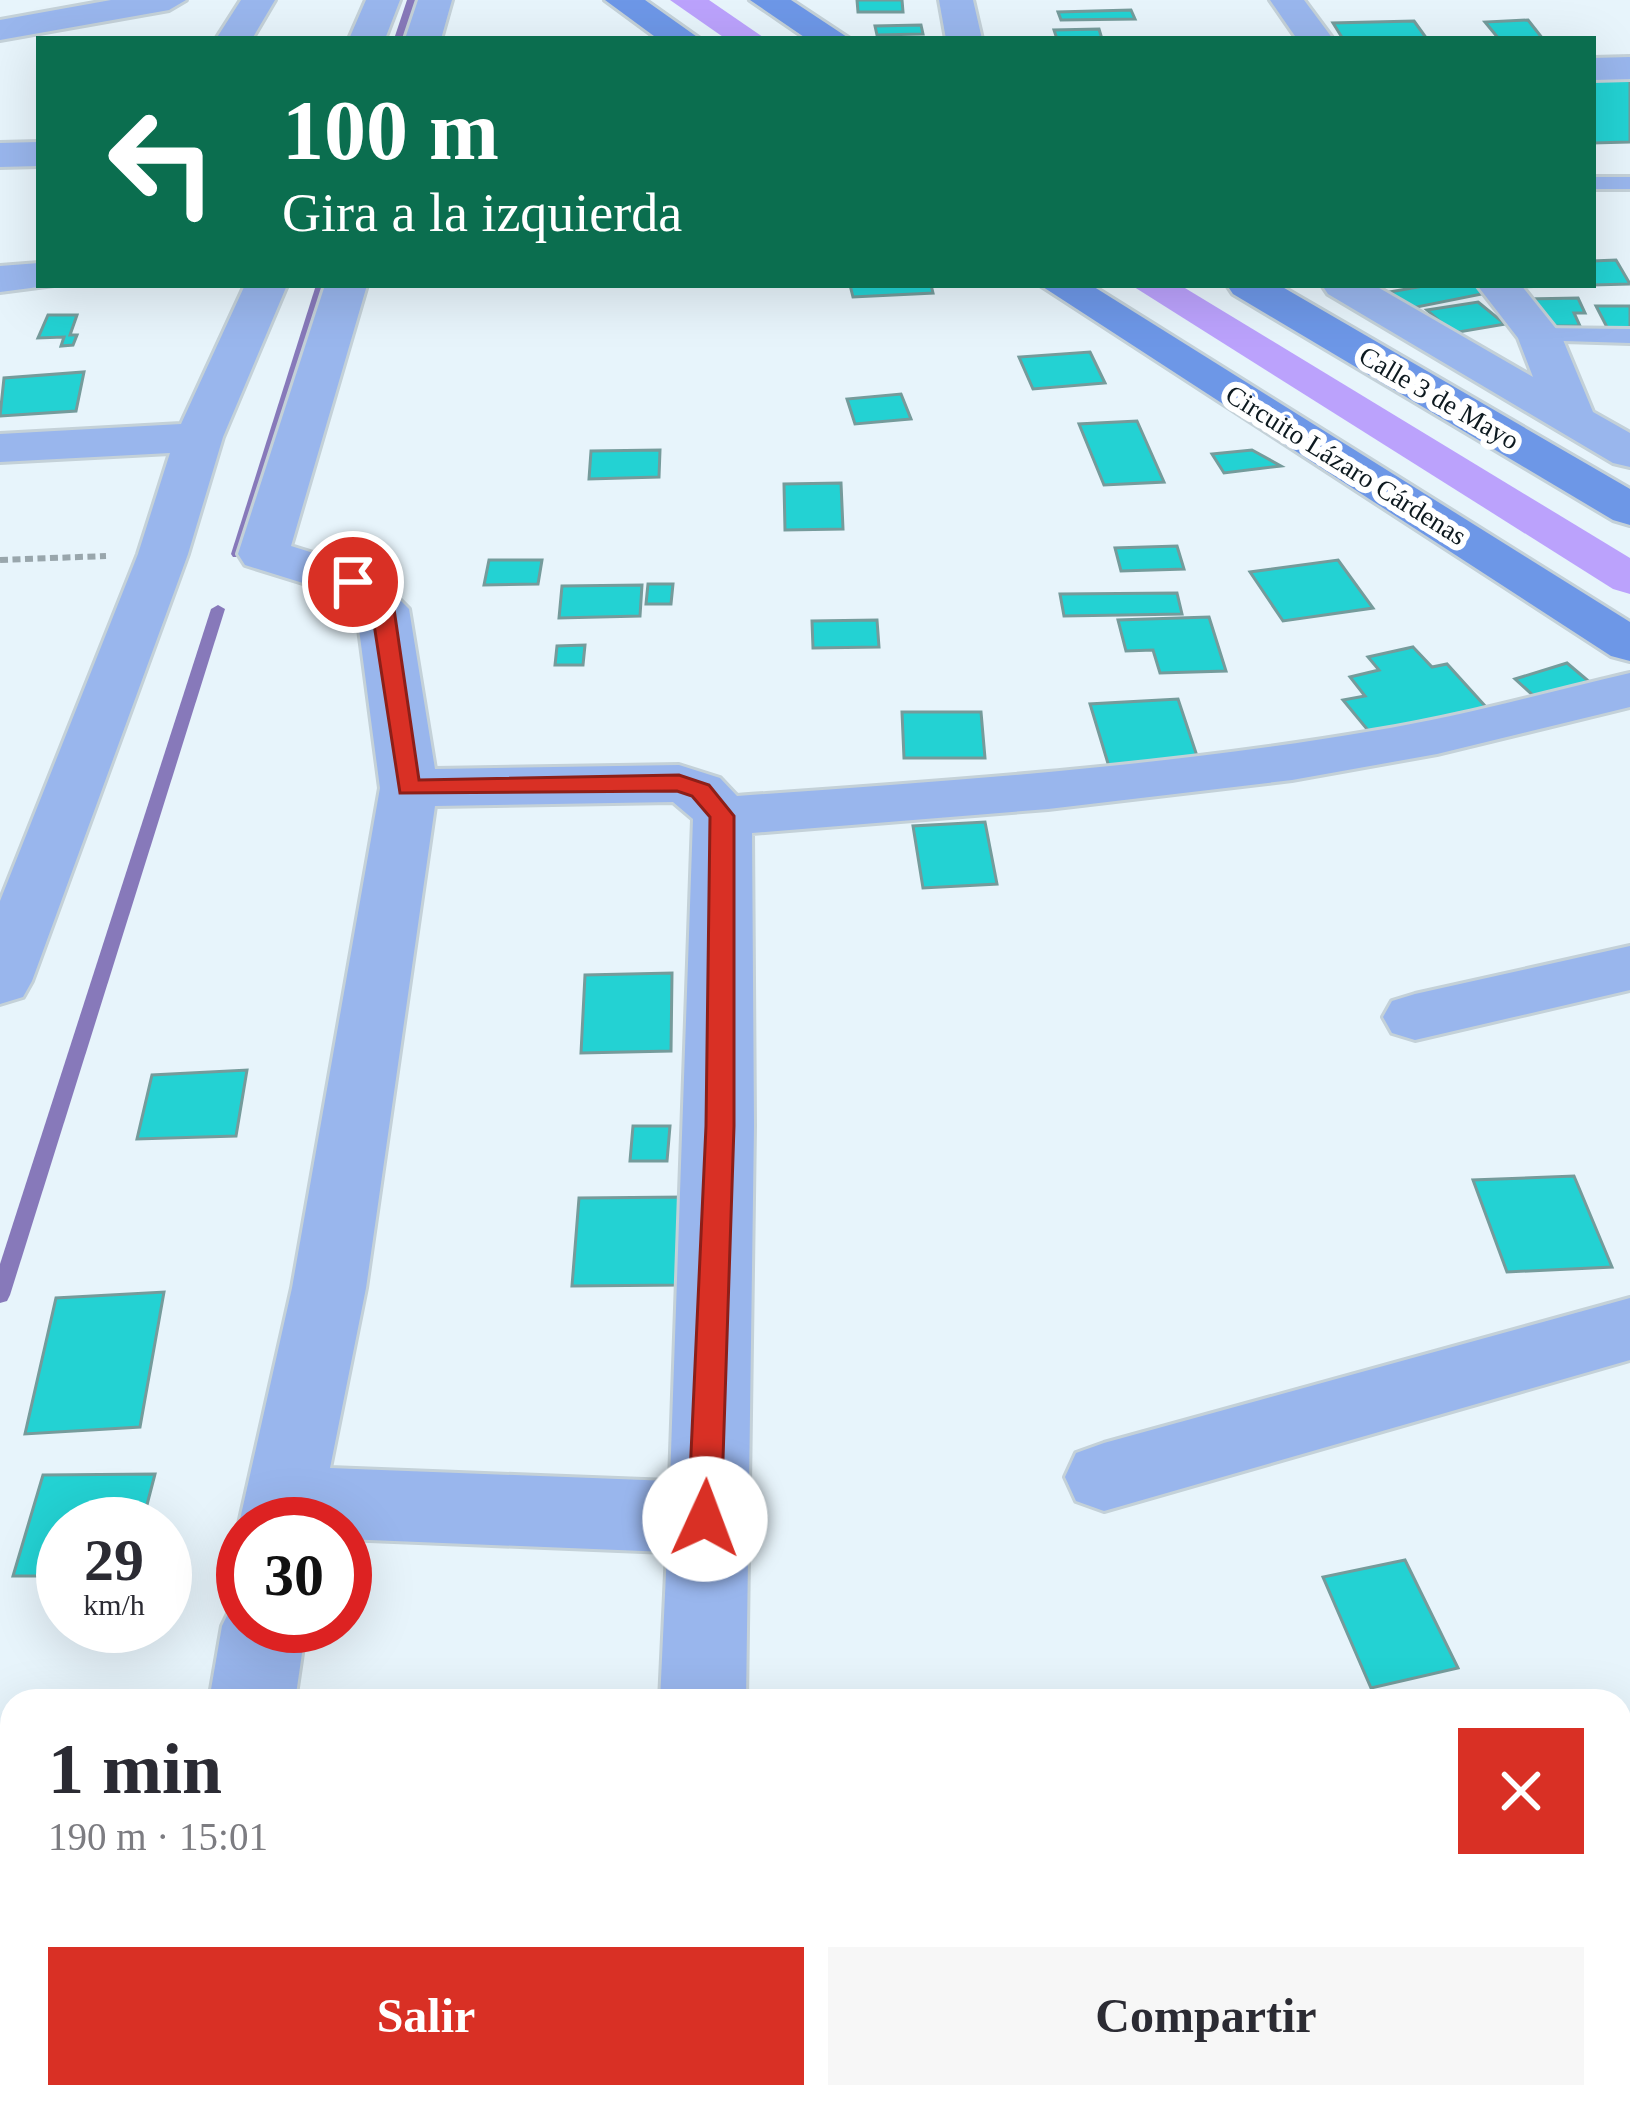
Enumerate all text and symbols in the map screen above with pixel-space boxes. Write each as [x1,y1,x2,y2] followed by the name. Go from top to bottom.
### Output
[84,84,240,240] icon: left
[282,84,499,177] text: 100 m
[282,183,682,243] text: Gira a la izquierda
[1354,340,1524,456] street label: Calle 3 de Mayo
[1220,379,1472,551] street label: Circuito Lázaro Cárdenas
[302,531,404,633] pin
[320,549,386,615] icon: arrive
[642,1456,768,1582] position arrow
[216,1497,372,1653] speed limit sign: 30
[84,1527,144,1593] text: 29
[83,1588,145,1621] text: km/h
[1458,1728,1584,1854] button: close
[48,1729,222,1809] text: 1 min
[48,1815,268,1858] text: 190 m · 15:01
[48,1947,804,2085] button: Salir
[828,1947,1584,2085] button: Compartir

